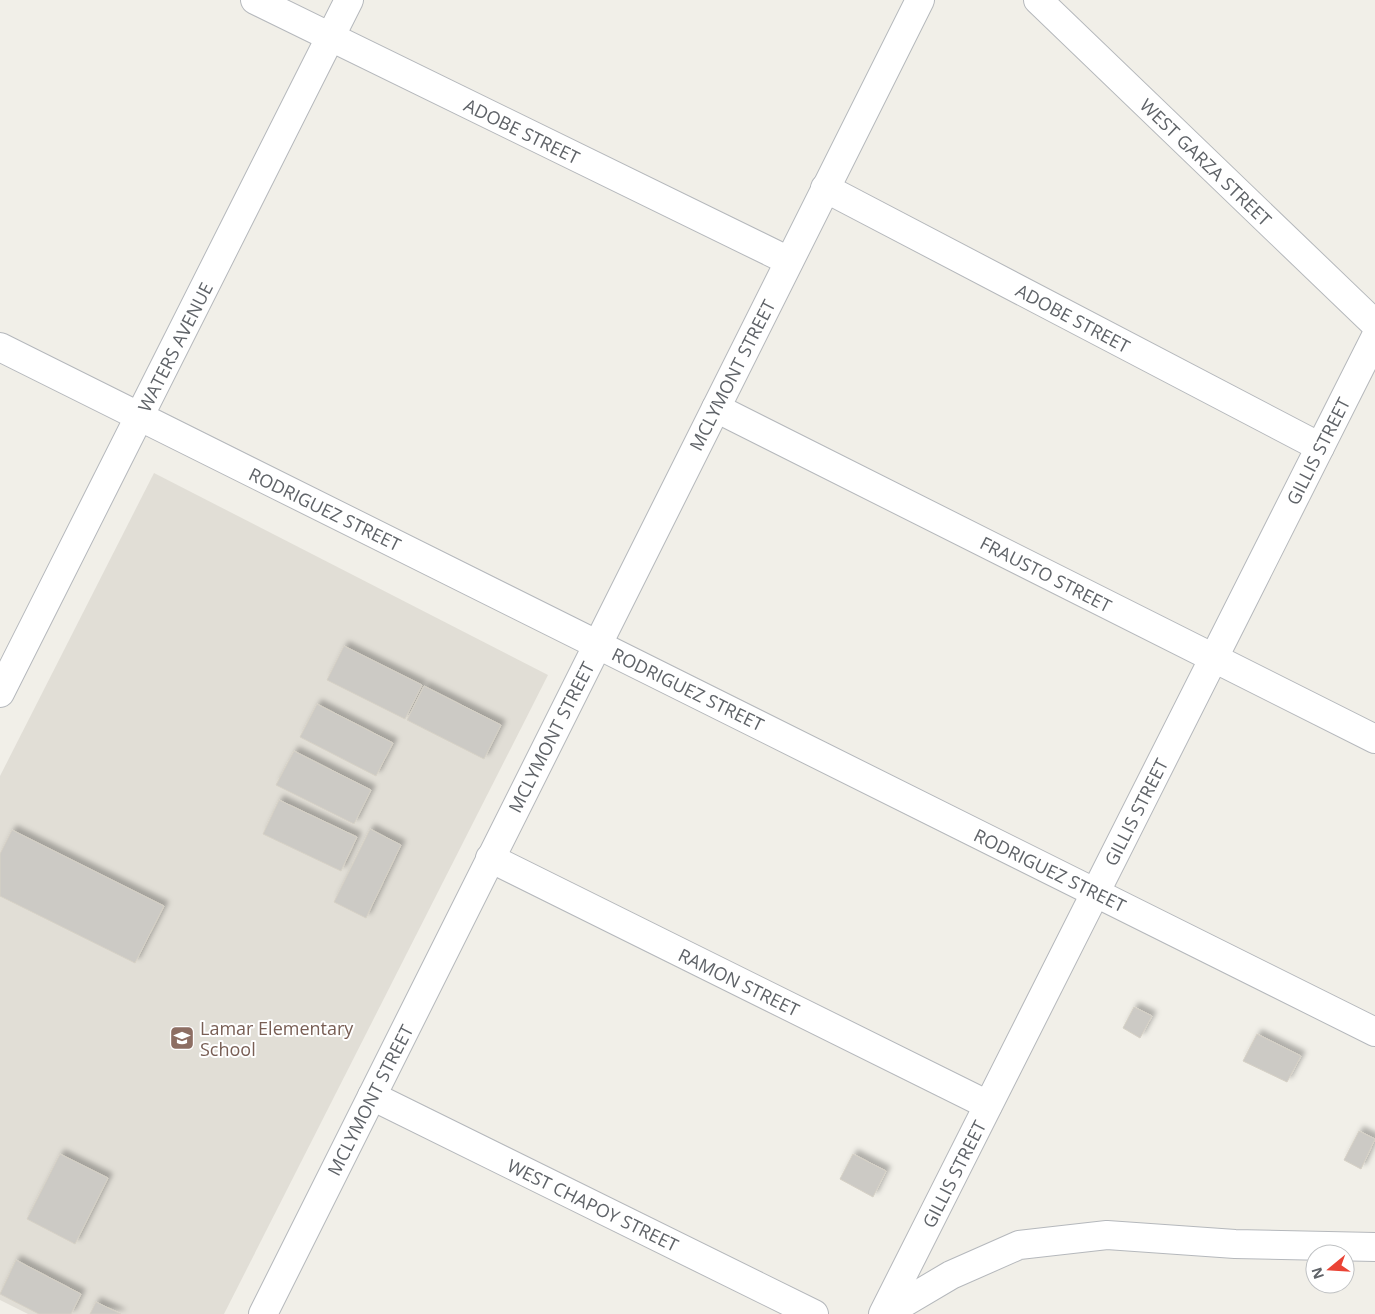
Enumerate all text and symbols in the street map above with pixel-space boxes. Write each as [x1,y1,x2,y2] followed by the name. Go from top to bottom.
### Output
[460,93,584,169] street label: ADOBE STREET
[1135,93,1277,231] street label: WEST GARZA STREET
[132,278,218,416] street label: WATERS AVENUE
[1012,278,1134,358] street label: ADOBE STREET
[684,295,780,454] street label: MCLYMONT STREET
[1281,393,1355,509] street label: GILLIS STREET
[245,462,405,556] street label: RODRIGUEZ STREET
[976,531,1116,617] street label: FRAUSTO STREET
[608,642,768,736] street label: RODRIGUEZ STREET
[503,657,599,816] street label: MCLYMONT STREET
[1099,754,1173,870] street label: GILLIS STREET
[970,823,1130,917] street label: RODRIGUEZ STREET
[675,942,804,1022] street label: RAMON STREET
[200,1016,354,1061] place label: Lamar Elementary School
[322,1020,418,1179] street label: MCLYMONT STREET
[169,1025,195,1051] school or university icon: Lamar Elementary School
[917,1116,991,1232] street label: GILLIS STREET
[503,1153,683,1257] street label: WEST CHAPOY STREET
[1305,1244,1355,1294] north arrow
[1306,1265,1328,1282] text: N

